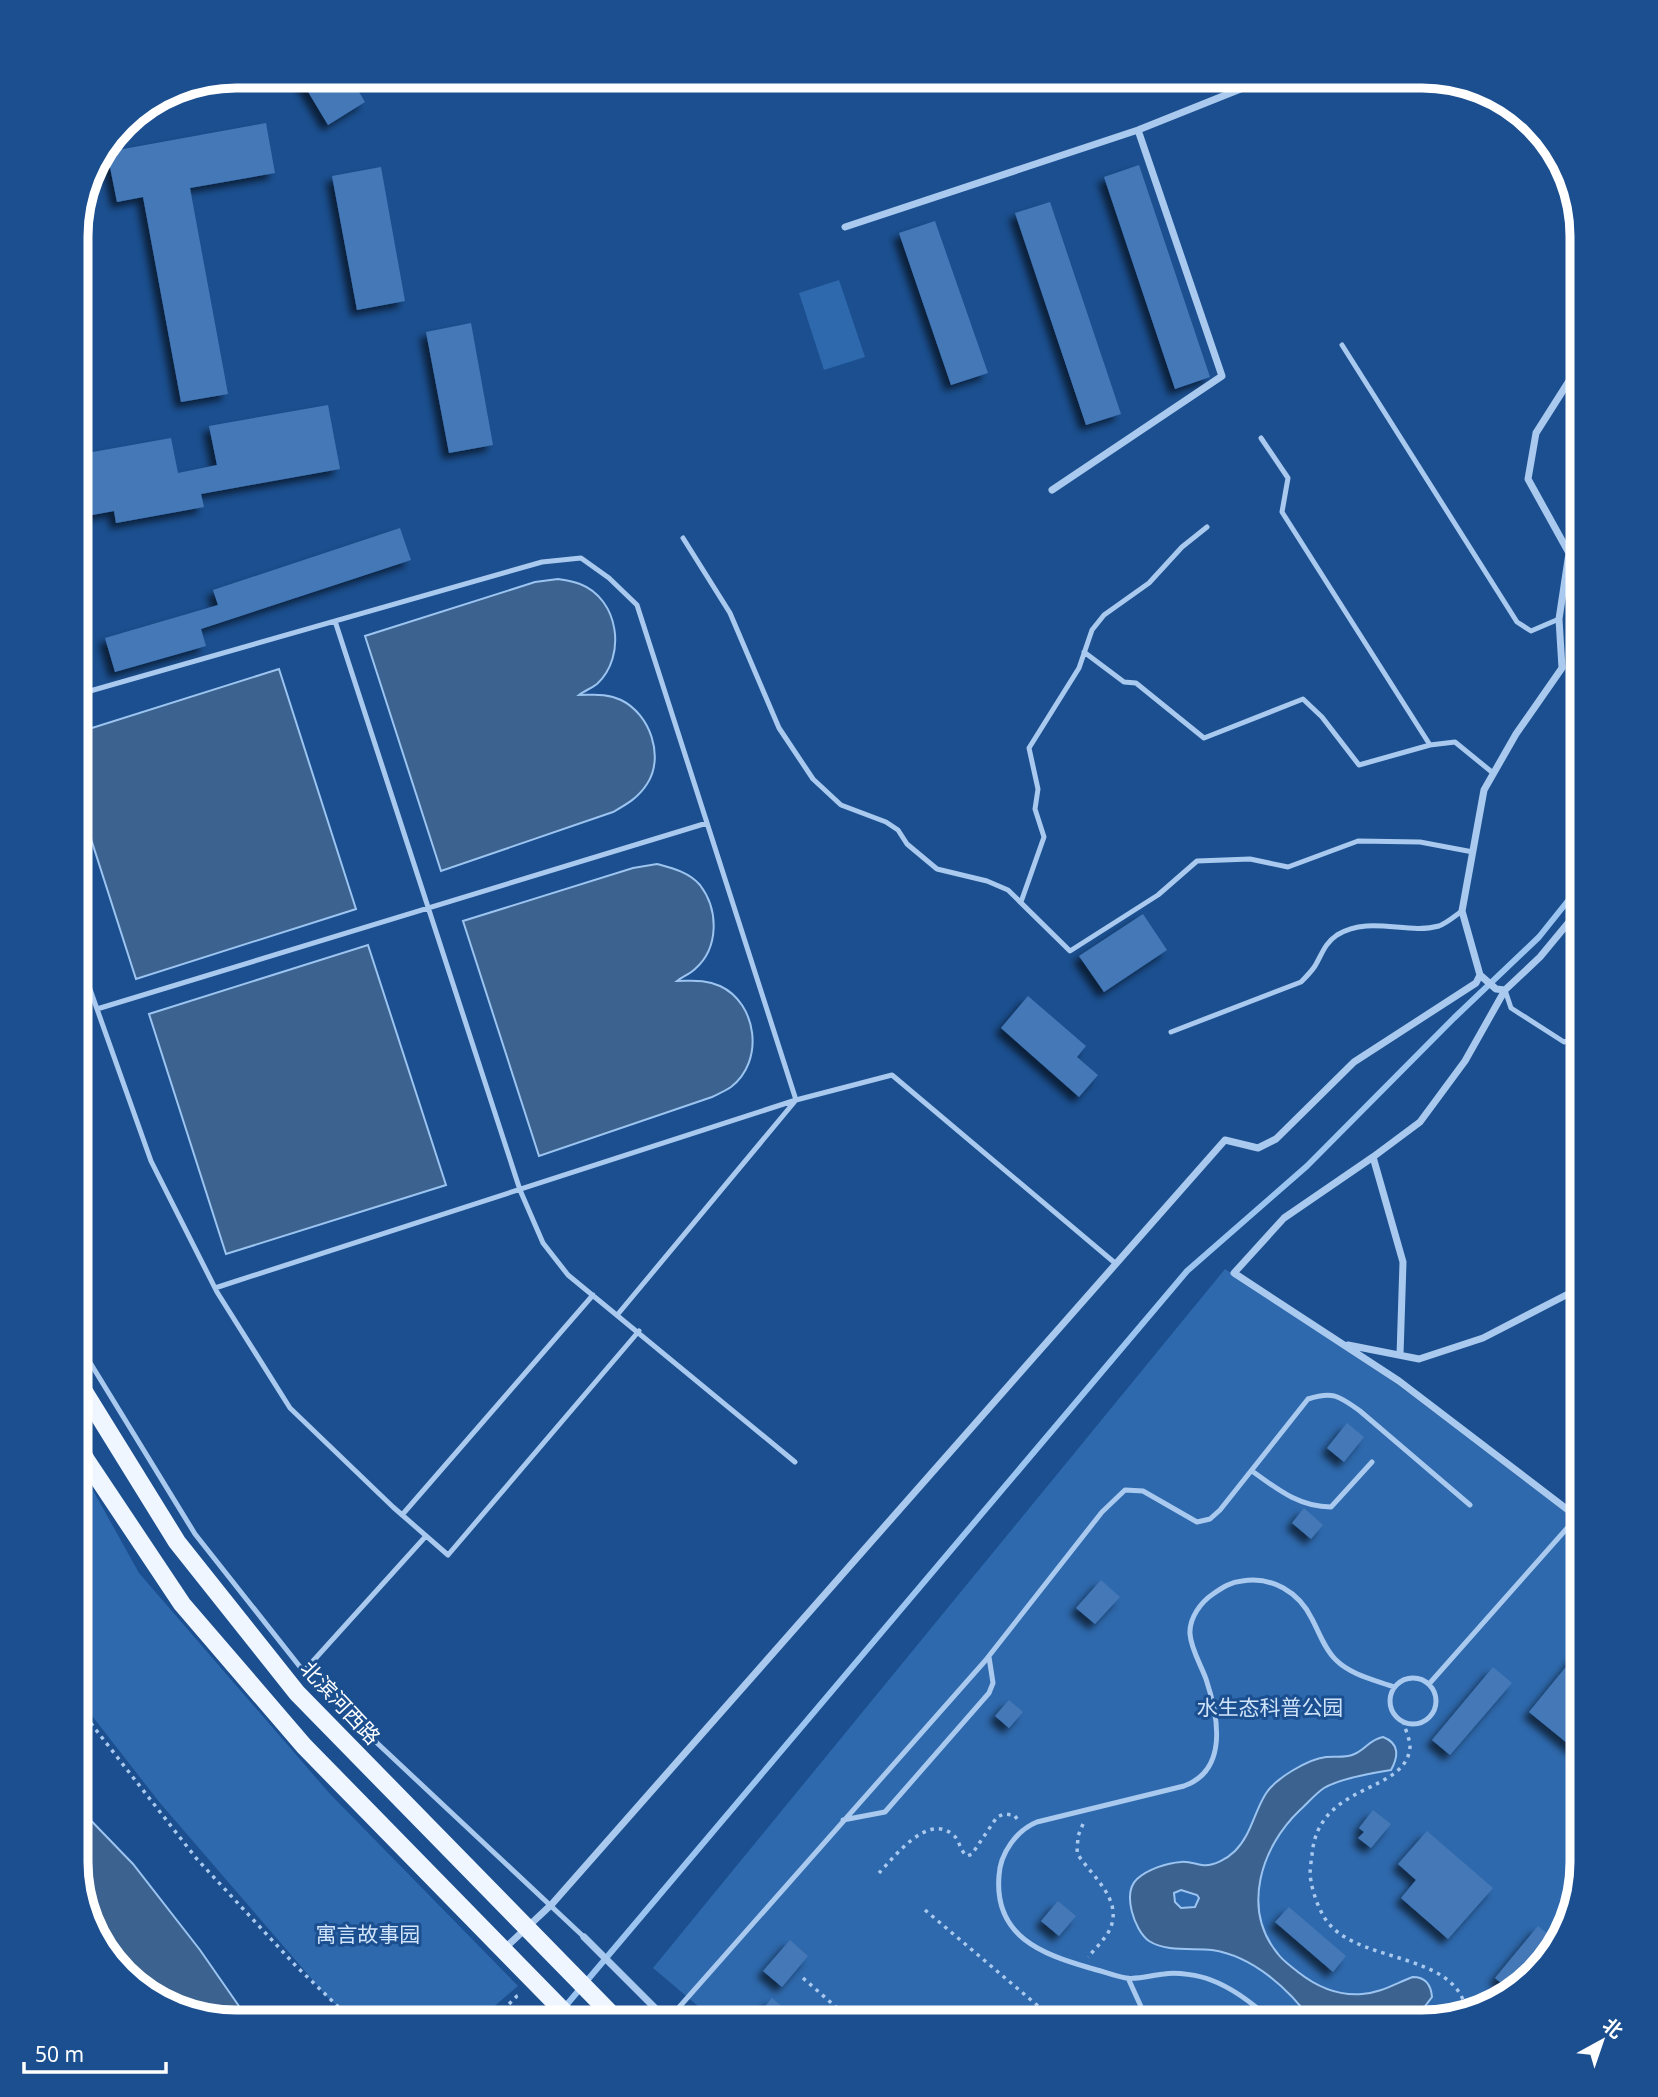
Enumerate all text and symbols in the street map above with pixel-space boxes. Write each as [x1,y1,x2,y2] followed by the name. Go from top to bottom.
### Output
[295,1654,387,1750] street label: 北滨河西路
[1197,1693,1344,1721] park label: 水生态科普公园
[316,1920,421,1948] park label: 寓言故事园
[1567,2006,1637,2076] north arrow
[1597,2012,1629,2044] text: 北
[24,2030,166,2074] scale bar
[35,2040,84,2068] text: 50 m

